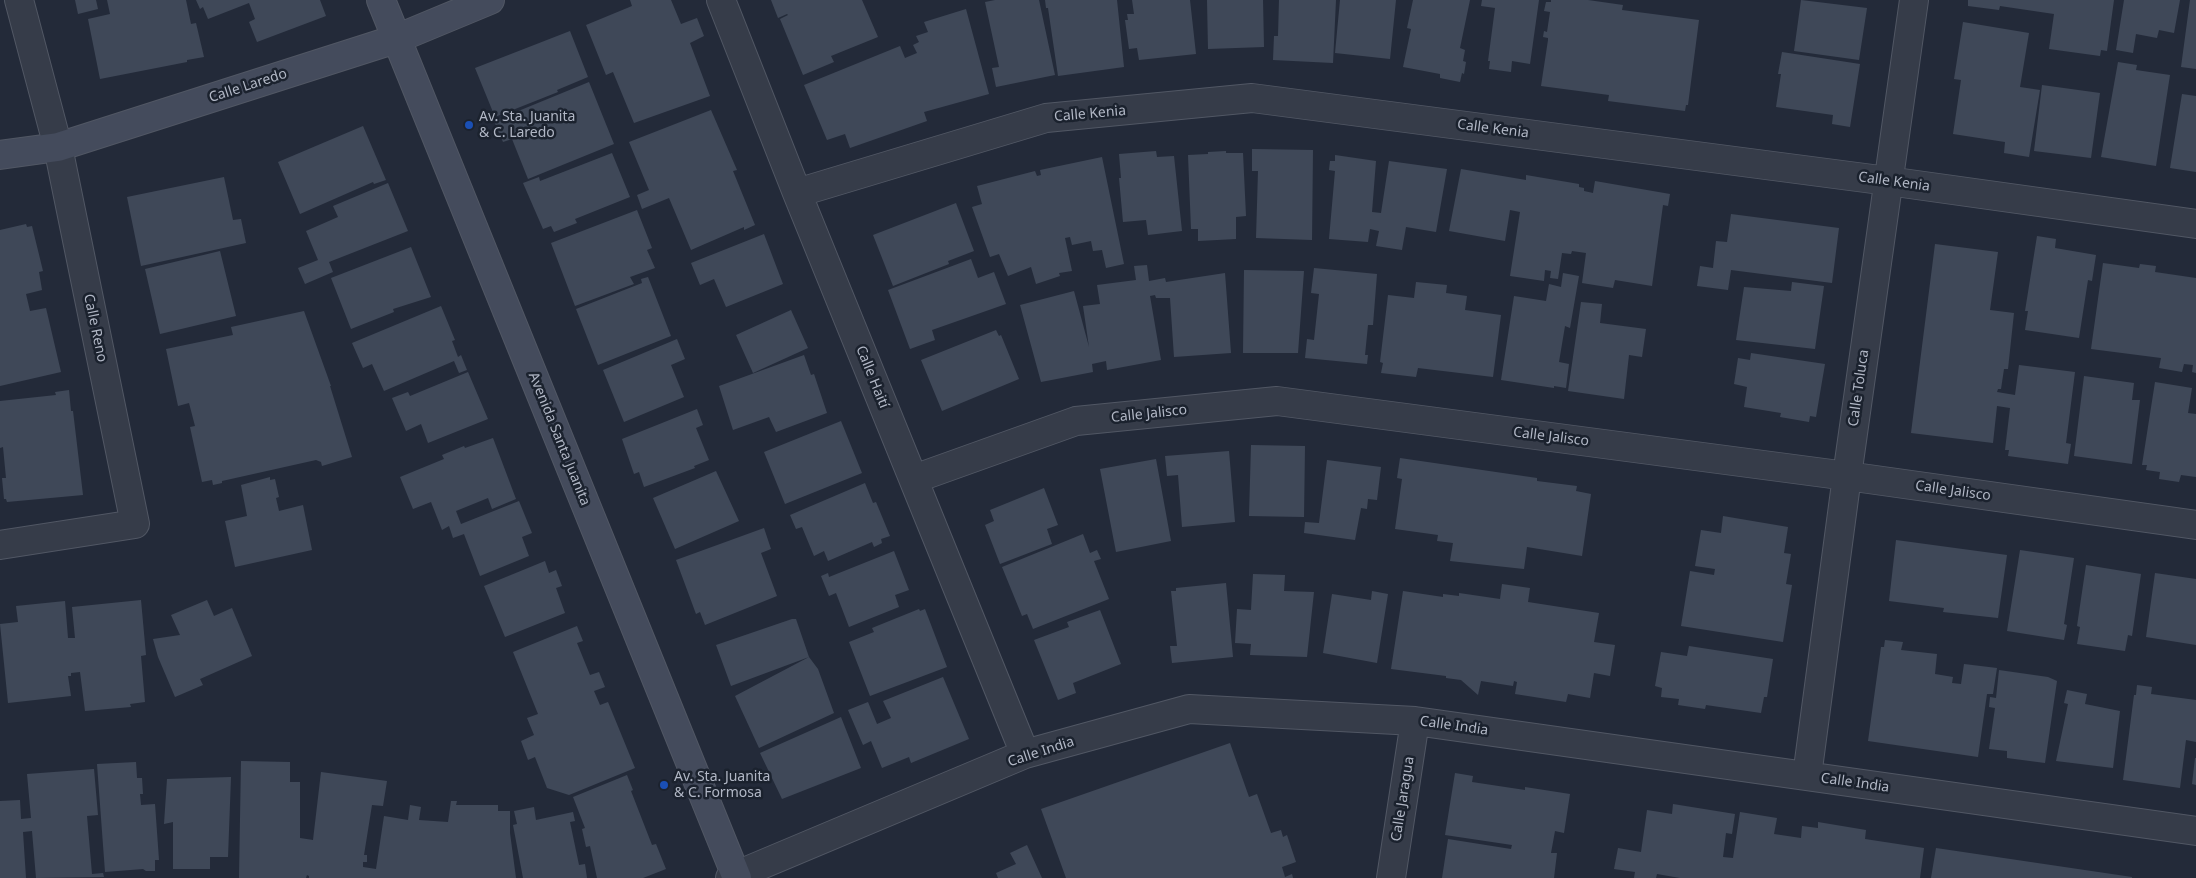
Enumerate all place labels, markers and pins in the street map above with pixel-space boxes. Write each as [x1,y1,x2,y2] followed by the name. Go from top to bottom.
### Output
[479,109,575,142] place label: Av. Sta. Juanita & C. Laredo
[463,119,475,131] marker: Av. Sta. Juanita & C. Laredo
[674,769,770,802] place label: Av. Sta. Juanita & C. Formosa
[658,779,670,791] marker: Av. Sta. Juanita & C. Formosa

